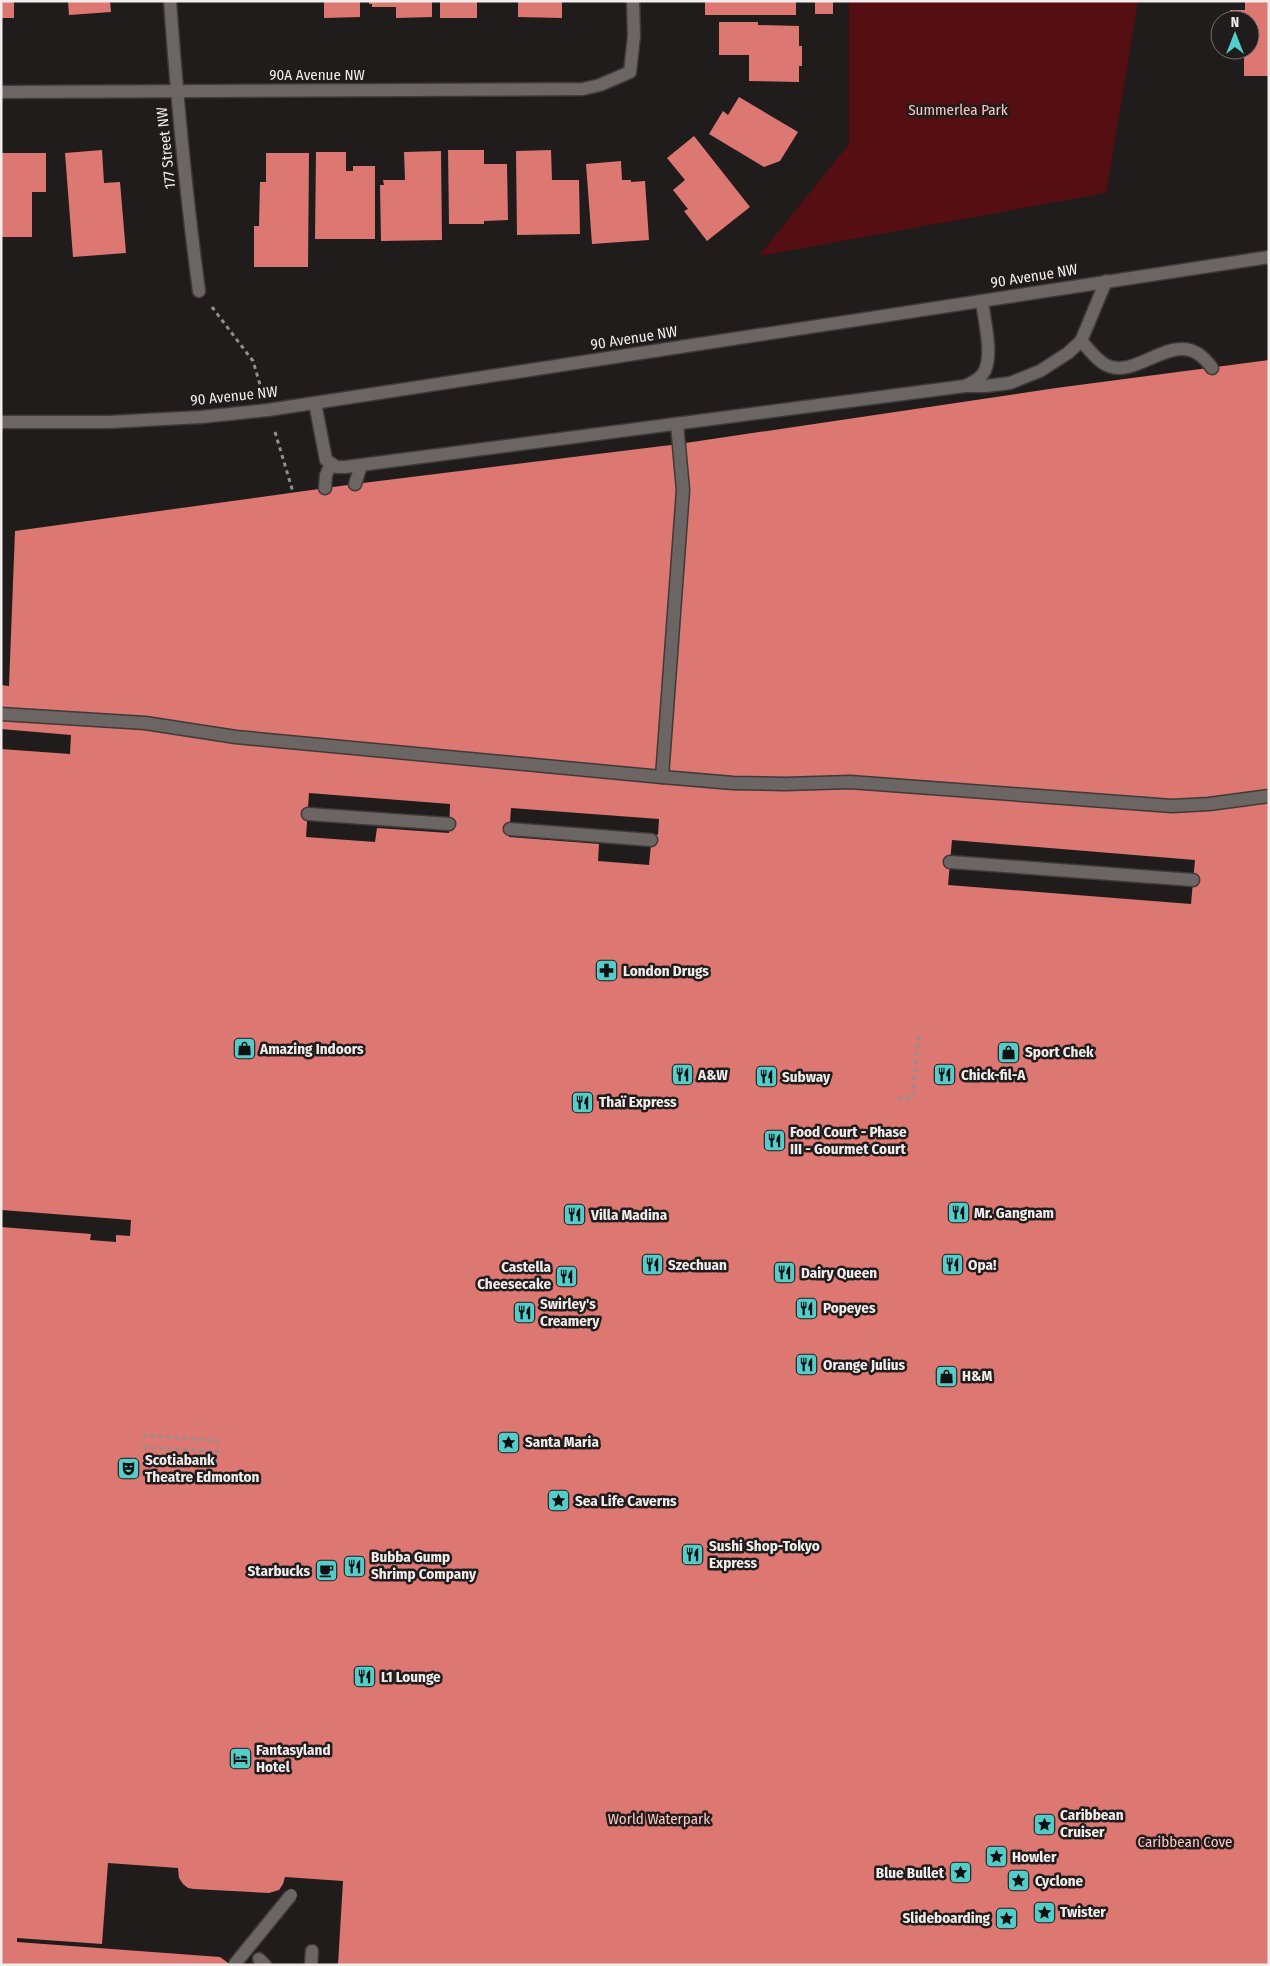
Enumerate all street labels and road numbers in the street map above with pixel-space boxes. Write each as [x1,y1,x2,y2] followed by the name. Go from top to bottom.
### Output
[269,66,365,84] street label: 90A Avenue NW
[153,106,179,190] street label: 177 Street NW
[989,260,1079,292] street label: 90 Avenue NW
[589,322,679,354] street label: 90 Avenue NW
[190,382,278,410] street label: 90 Avenue NW

